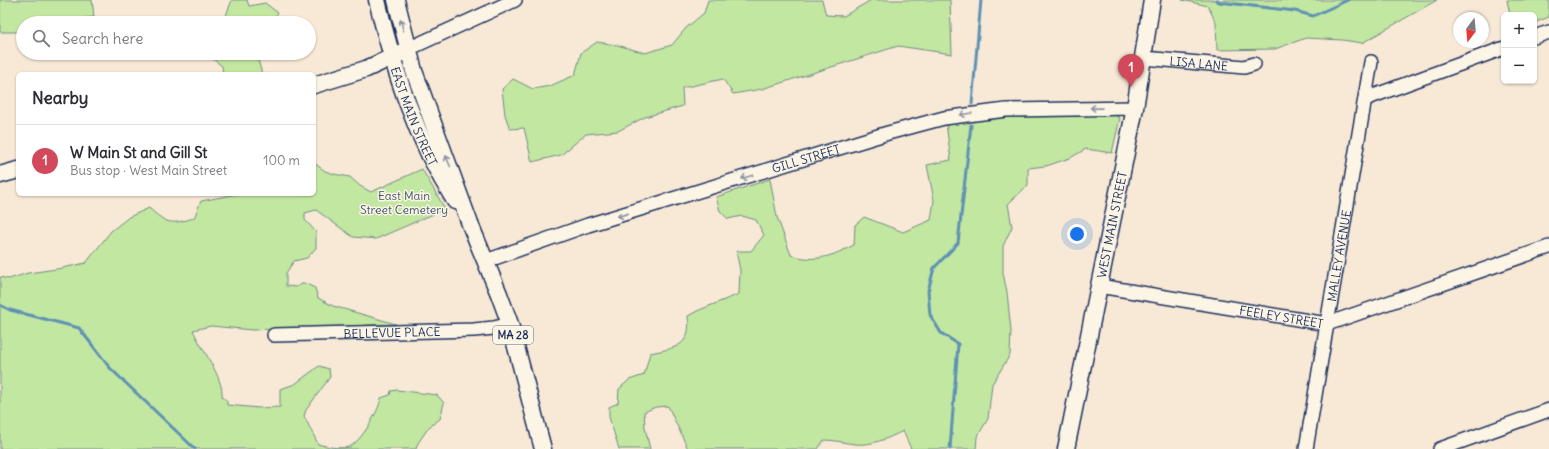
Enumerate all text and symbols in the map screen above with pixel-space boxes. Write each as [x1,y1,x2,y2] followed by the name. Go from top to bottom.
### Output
[1453,12,1489,48] north arrow
[1501,12,1537,84] map controls
[1501,12,1537,48] button: +
[16,16,316,60] search box
[397,19,405,32] one-way arrow
[30,27,52,49] icon: search
[62,29,143,48] text: Search here
[1501,48,1537,84] button: −
[1169,53,1229,73] street label: LISA LANE
[1118,54,1144,87] pin: 1
[388,65,441,168] street label: EAST MAIN STREET
[32,87,88,109] text: Nearby
[1090,104,1103,112] one-way arrow
[960,110,973,118] one-way arrow
[770,141,842,176] street label: GILL STREET
[70,143,207,162] text: W Main St and Gill St
[42,152,48,169] text: 1
[263,152,300,169] text: 100 m
[443,156,451,168] one-way arrow
[70,162,227,179] text: Bus stop · West Main Street
[1093,170,1130,279] street label: WEST MAIN STREET
[741,174,754,181] one-way arrow
[360,188,448,217] park label: East Main Street Cemetery
[1323,209,1354,303] street label: MALLEY AVENUE
[617,212,630,219] one-way arrow
[1067,224,1087,244] your location
[1238,302,1325,331] street label: FEELEY STREET
[343,323,441,341] street label: BELLEVUE PLACE
[493,326,533,344] road number: MA 28

